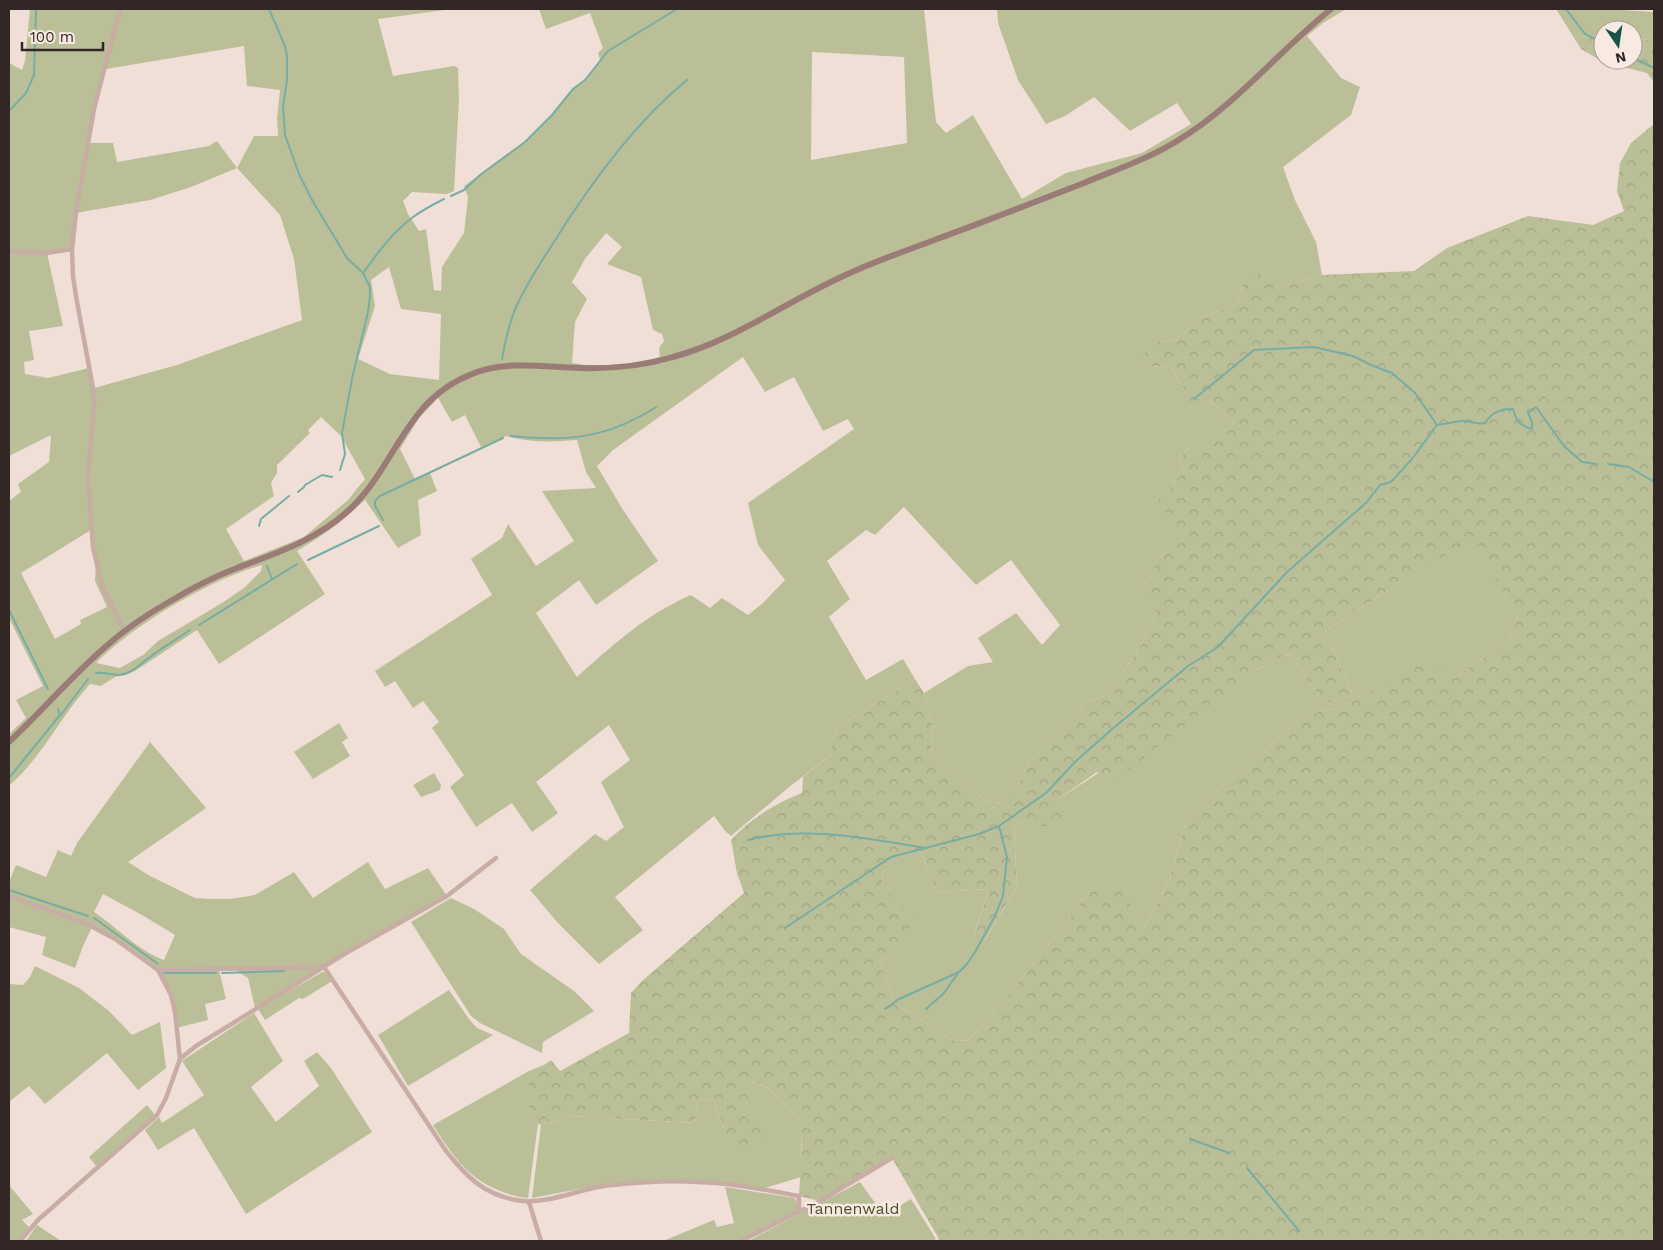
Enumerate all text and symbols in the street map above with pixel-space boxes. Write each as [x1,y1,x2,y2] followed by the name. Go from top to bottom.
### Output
[22,20,104,52] scale bar
[1593,20,1643,70] north arrow
[30,28,74,46] text: 100 m
[1614,49,1628,67] text: N
[806,1199,900,1218] park label: Tannenwald

